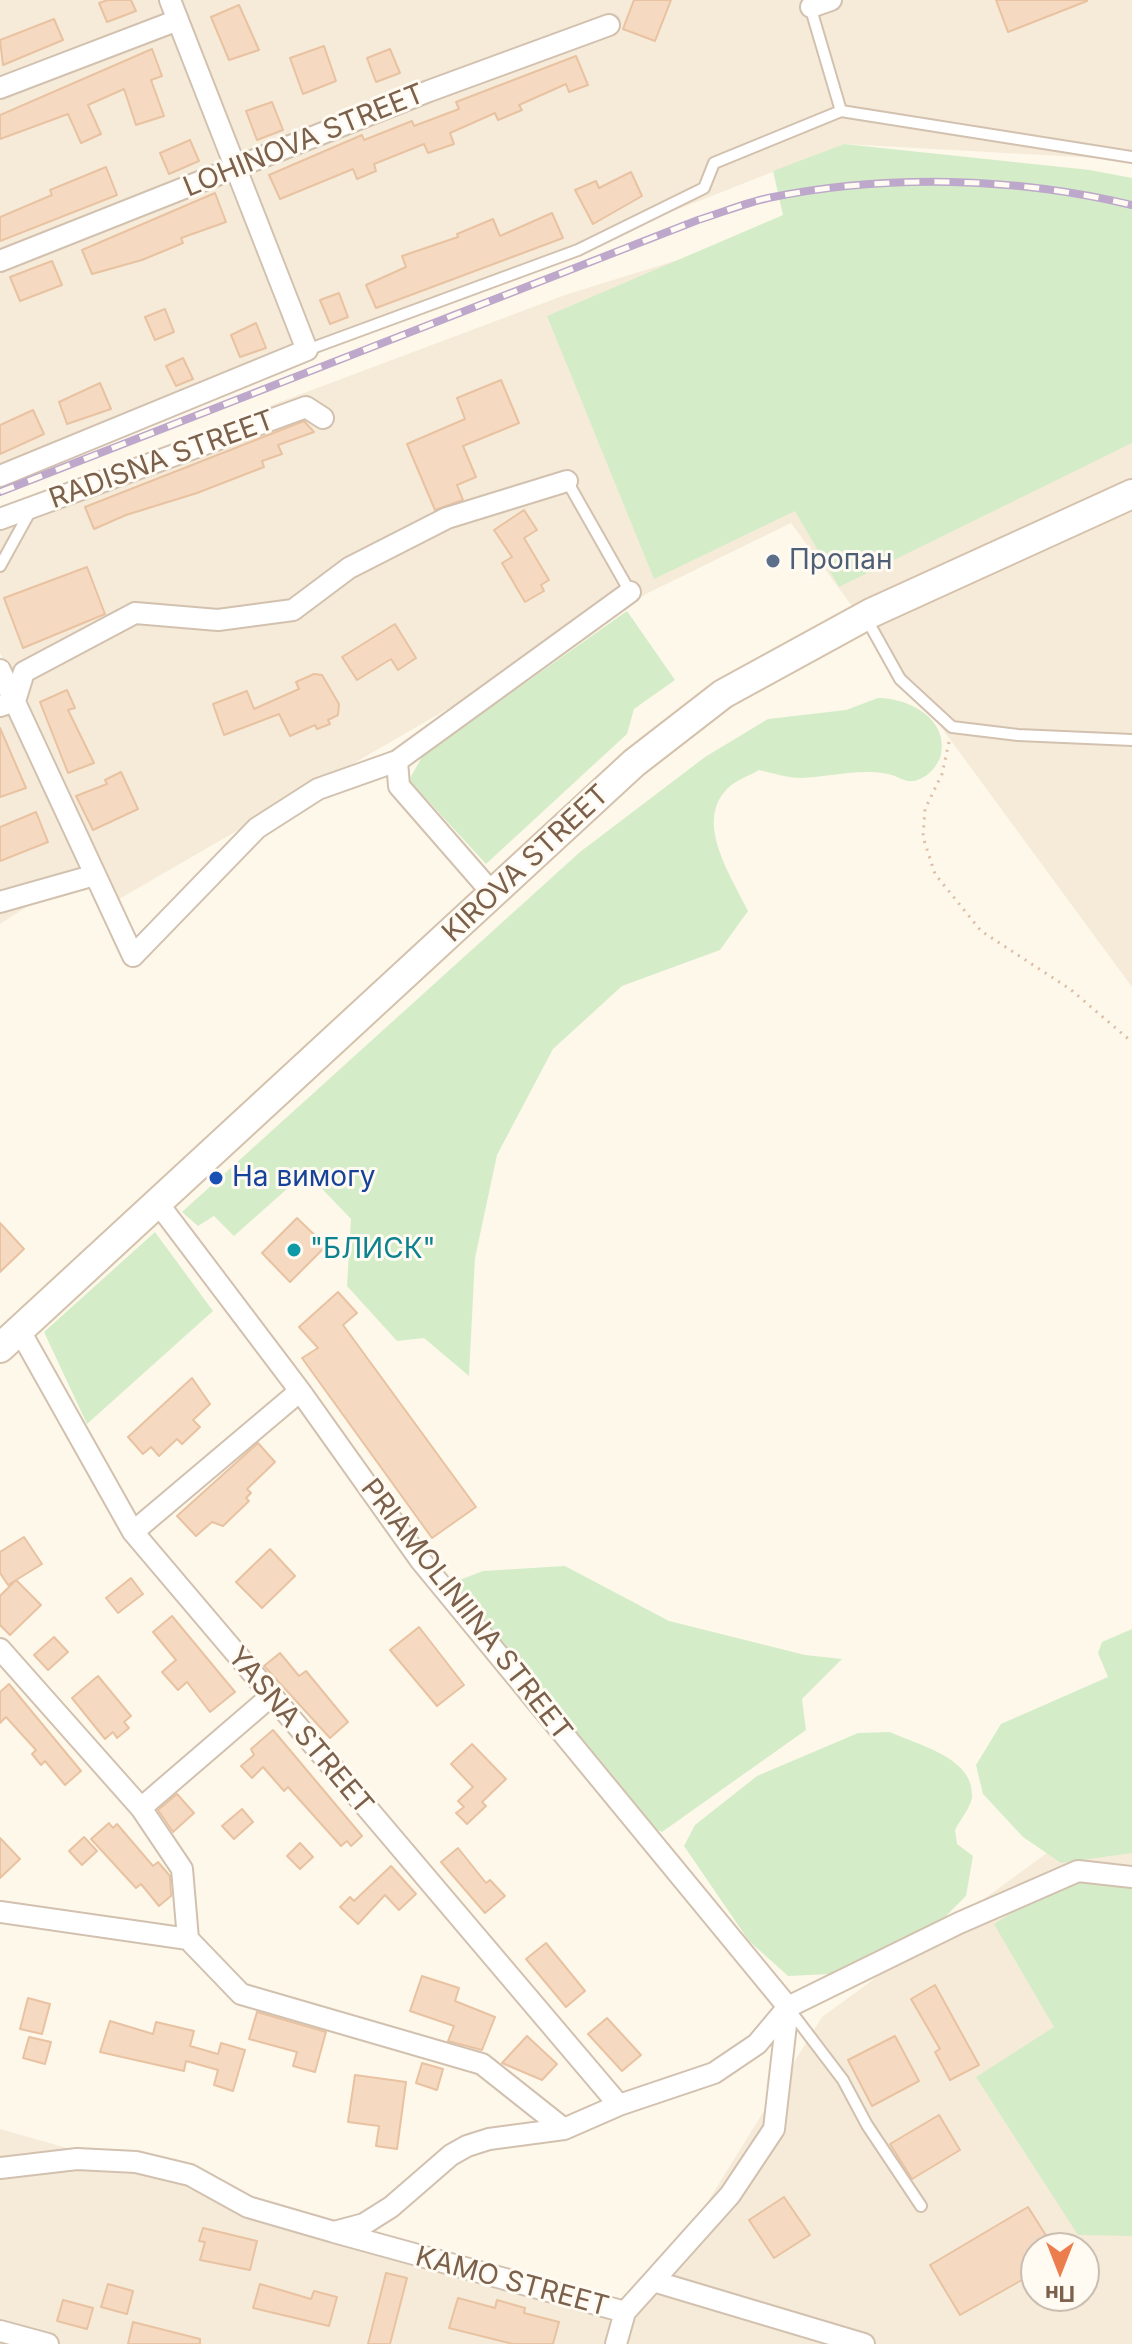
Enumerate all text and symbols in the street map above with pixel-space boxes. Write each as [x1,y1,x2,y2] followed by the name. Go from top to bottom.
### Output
[179,77,429,205] street label: LOHINOVA STREET
[45,404,279,516] street label: RADISNA STREET
[789,544,892,578] place label: Пропан
[764,552,782,570] marker: Пропан
[436,778,616,950] street label: KIROVA STREET
[232,1161,376,1195] place label: На вимогу
[207,1169,225,1187] marker: На вимогу
[310,1233,435,1267] place label: "БЛИСК"
[285,1241,303,1259] marker: "БЛИСК"
[353,1472,579,1748] street label: PRIAMOLINIINA STREET
[220,1640,380,1822] street label: YASNA STREET
[1020,2232,1100,2312] north arrow
[412,2240,612,2324] street label: KAMO STREET
[1045,2281,1075,2307] text: Пн

